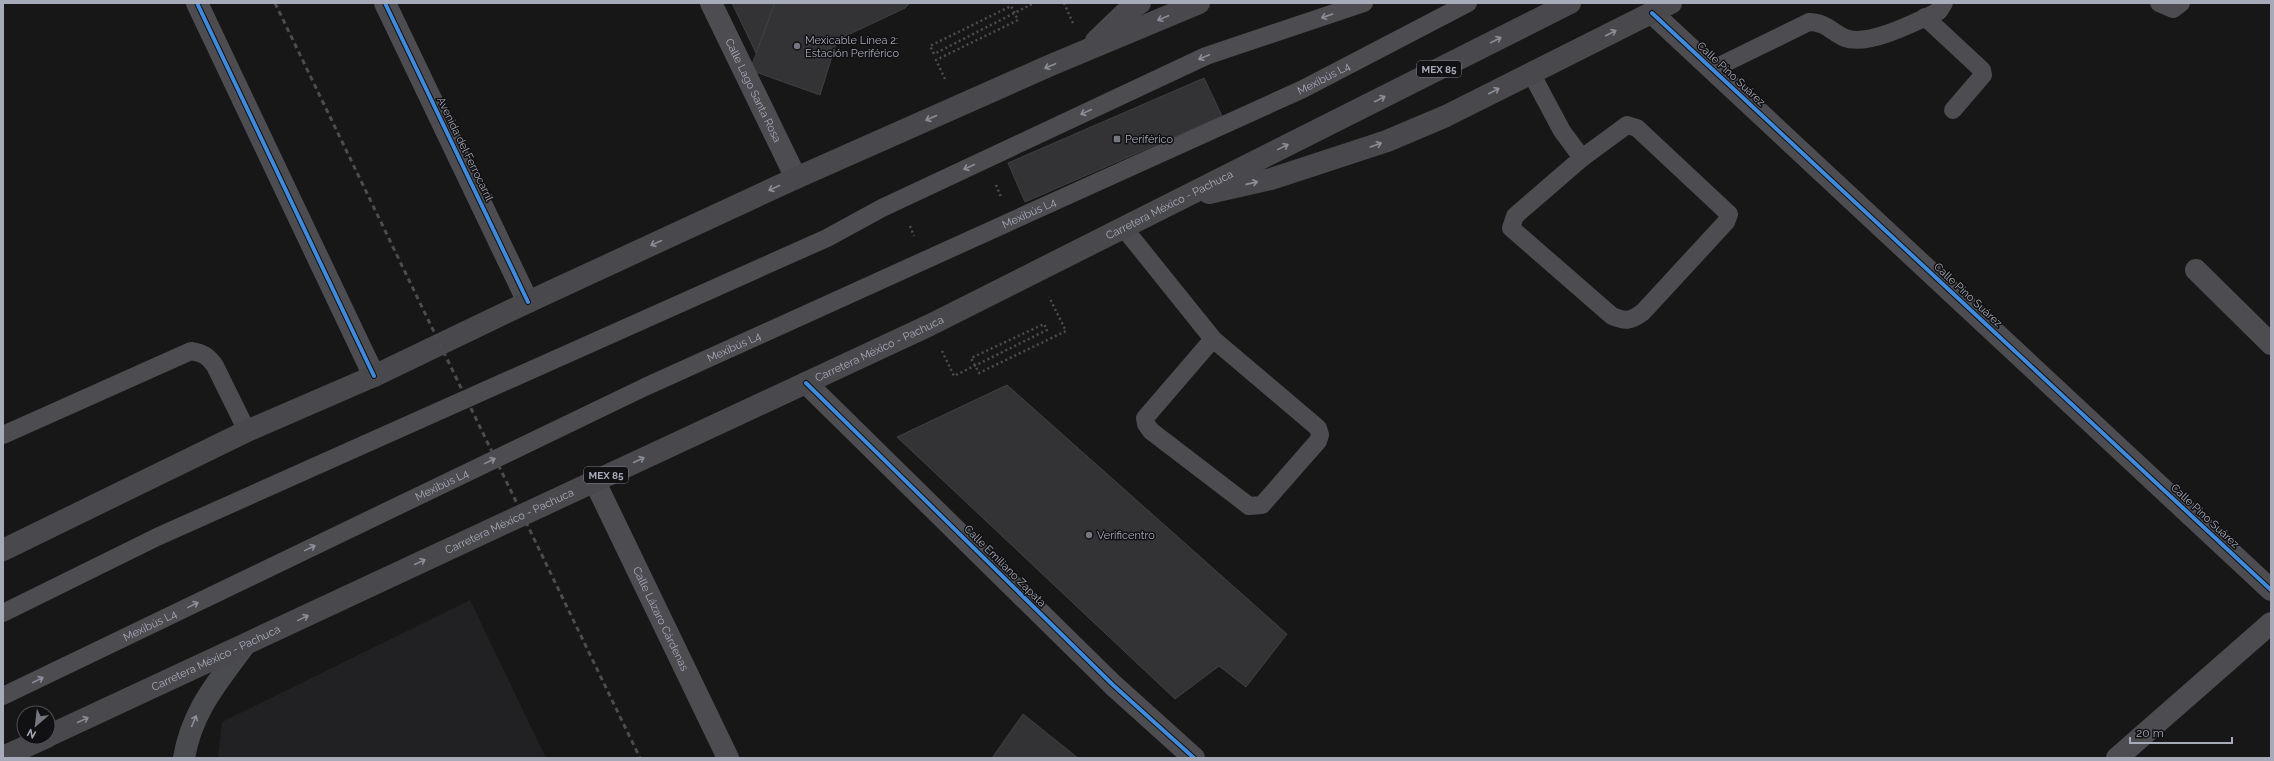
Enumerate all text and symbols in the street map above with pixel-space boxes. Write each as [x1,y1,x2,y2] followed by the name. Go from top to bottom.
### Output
[1322,12,1334,20] one-way arrow
[1157,15,1169,23] one-way arrow
[1604,29,1616,36] one-way arrow
[805,34,899,60] place label: Mexicable Línea 2: Estación Periférico
[723,36,784,144] street label: Calle Lago Santa Rosa
[1490,36,1502,44] one-way arrow
[1694,39,1768,109] street label: Calle Pino Suárez
[792,41,802,51] marker: Mexicable Línea 2: Estación Periférico
[1199,54,1211,62] one-way arrow
[1295,59,1352,97] street label: Mexibús L4
[1417,61,1461,77] road number: MEX 85
[1044,63,1056,70] one-way arrow
[1488,87,1500,95] one-way arrow
[434,95,496,203] street label: Avenida del Ferrocarril
[1373,95,1385,102] one-way arrow
[1081,109,1093,116] one-way arrow
[925,115,937,123] one-way arrow
[1125,133,1174,146] place label: Periférico
[1112,134,1122,144] marker: Periférico
[1370,140,1382,148] one-way arrow
[1277,143,1289,150] one-way arrow
[963,164,975,171] one-way arrow
[1104,167,1235,242] street label: Carretera México - Pachuca
[1245,179,1258,187] one-way arrow
[768,185,780,192] one-way arrow
[1000,195,1058,231] street label: Mexibús L4
[650,240,662,247] one-way arrow
[1931,260,2005,330] street label: Calle Pino Suárez
[813,313,946,384] street label: Carretera México - Pachuca
[705,329,763,365] street label: Mexibús L4
[633,455,645,463] one-way arrow
[484,457,496,464] one-way arrow
[413,466,471,503] street label: Mexibús L4
[584,467,628,483] road number: MEX 85
[2168,481,2242,551] street label: Calle Pino Suárez
[443,485,576,557] street label: Carretera México - Pachuca
[961,522,1049,610] street label: Calle Emiliano Zapata
[1097,529,1155,542] place label: Verificentro
[1084,530,1094,540] marker: Verificentro
[304,544,316,551] one-way arrow
[414,558,426,565] one-way arrow
[630,565,691,673] street label: Calle Lázaro Cárdenas
[187,601,199,608] one-way arrow
[121,607,179,644] street label: Mexibús L4
[297,614,309,621] one-way arrow
[149,622,282,693] street label: Carretera México - Pachuca
[32,676,44,683] one-way arrow
[16,705,56,745] north arrow
[191,715,199,727] one-way arrow
[77,716,89,723] one-way arrow
[2130,719,2232,745] scale bar
[25,726,38,741] text: N
[2136,726,2164,740] text: 20 m

